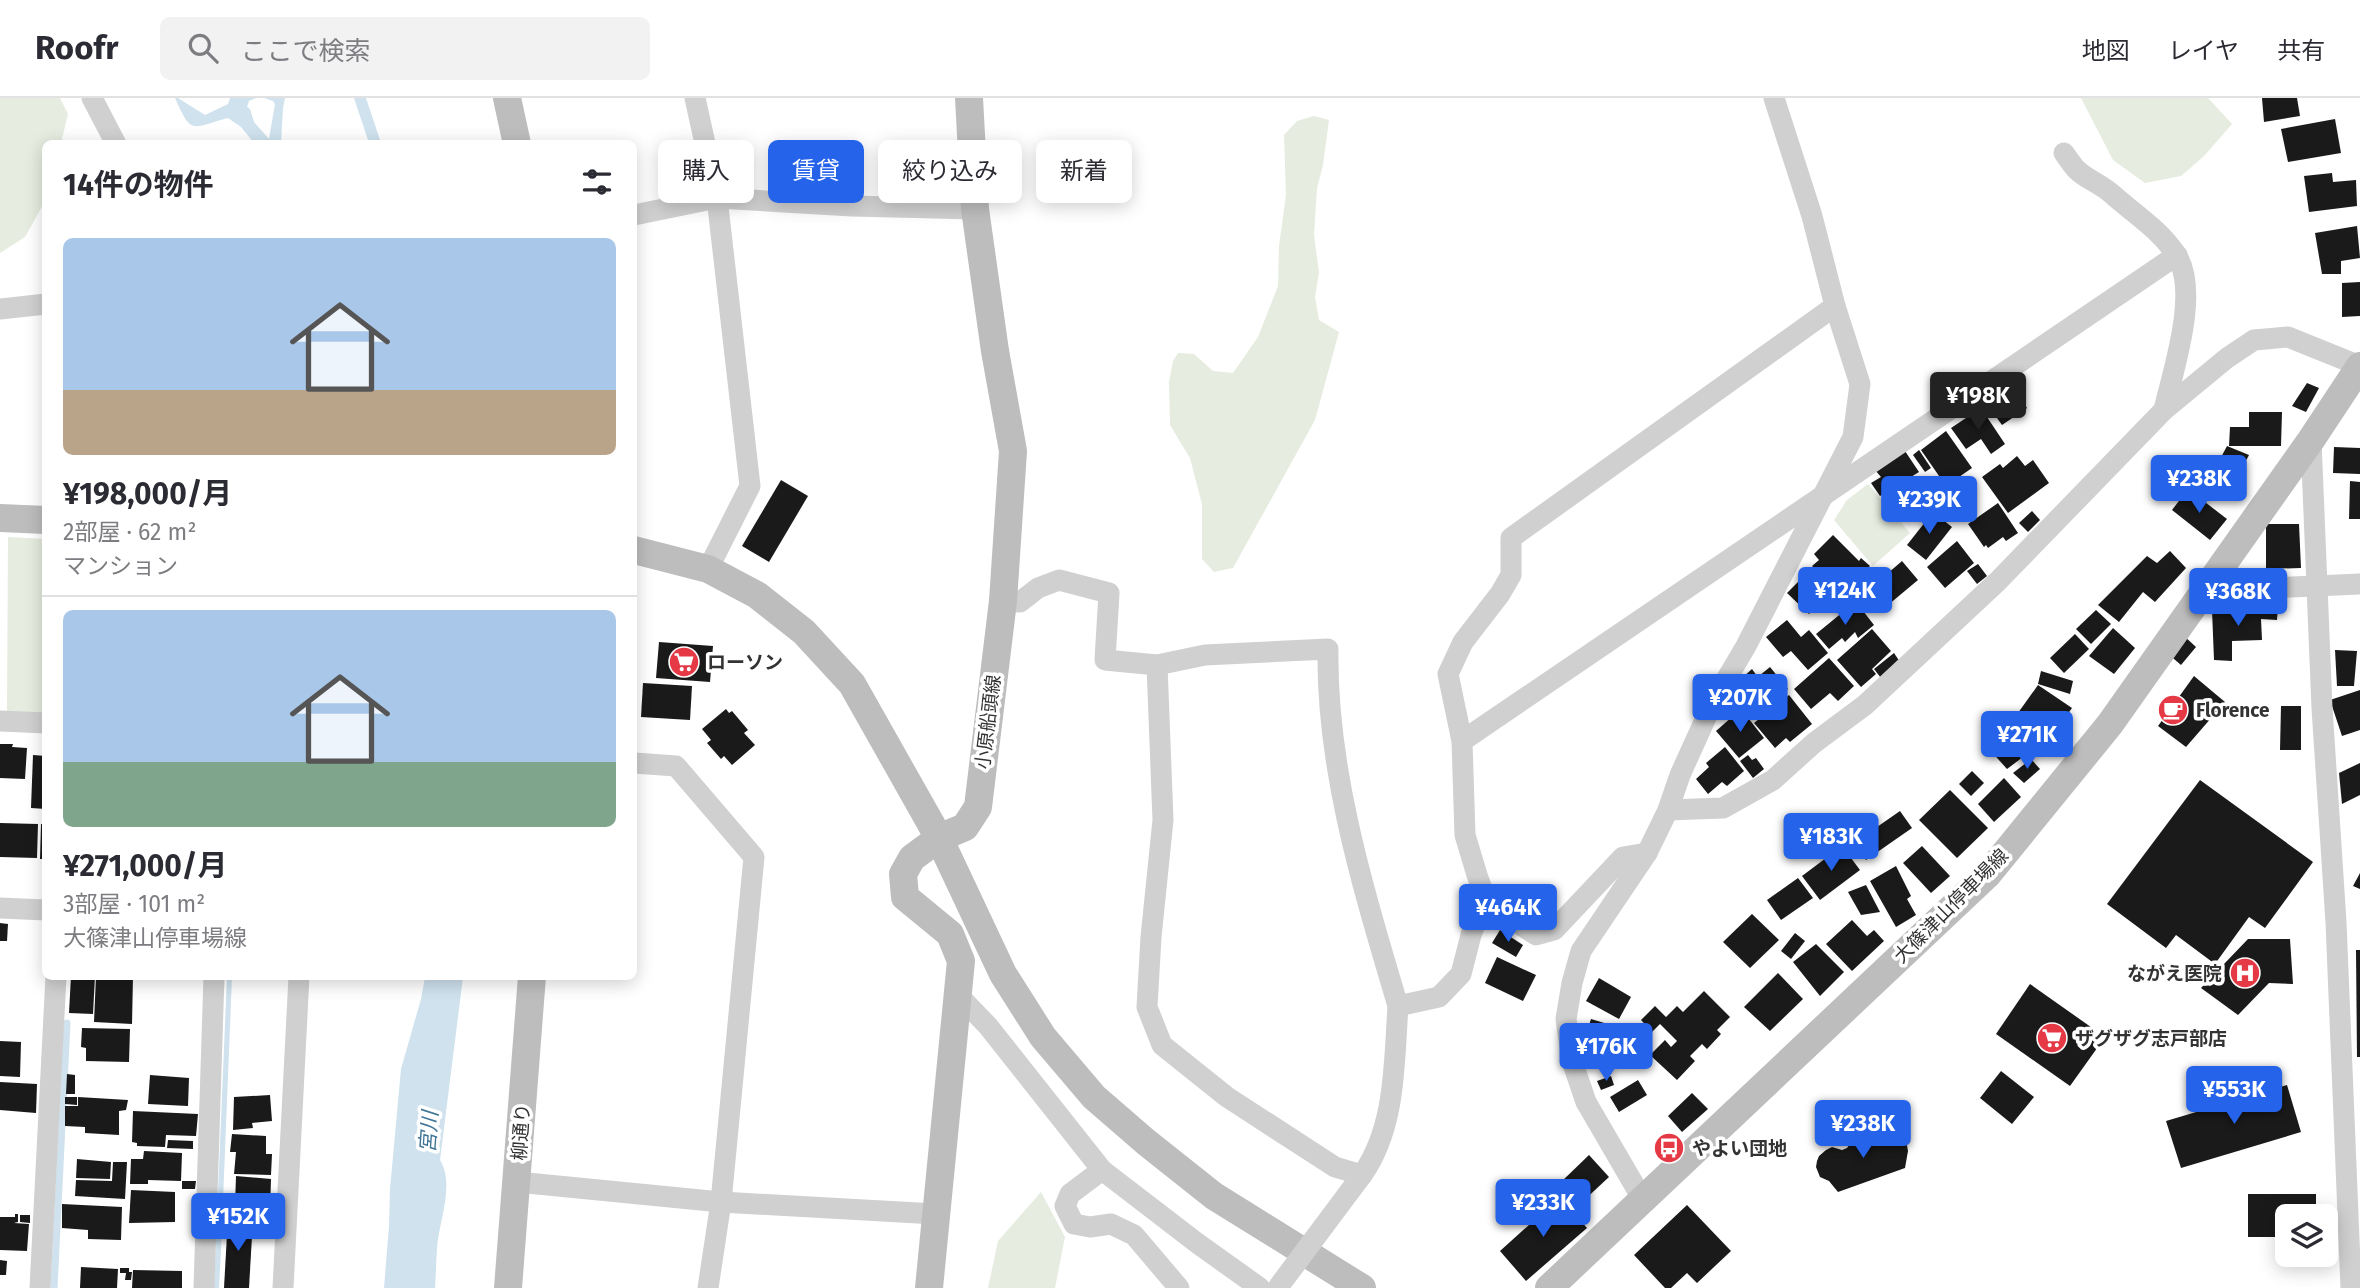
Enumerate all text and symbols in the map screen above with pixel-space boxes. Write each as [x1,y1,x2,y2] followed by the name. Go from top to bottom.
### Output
[160,17,650,80] search box
[35,28,118,68] text: Roofr
[184,29,222,67] icon: search
[240,36,370,67] text: ここで検索
[2082,37,2130,65] text: 地図
[2168,37,2239,65] text: レイヤ
[2277,37,2325,65] text: 共有
[658,140,754,203] chip: 購入
[768,140,864,203] chip: 賃貸
[878,140,1022,203] chip: 絞り込み
[1036,140,1132,203] chip: 新着
[578,163,616,201] icon: filters
[63,167,214,203] text: 14件の物件
[277,284,403,410] icon: home
[1929,372,2027,432] pin: ¥198K
[1946,381,2010,409] text: ¥198K
[2150,456,2248,515] pin: ¥238K
[2167,464,2231,492] text: ¥238K
[63,476,232,512] text: ¥198,000/月
[1880,476,1978,536] pin: ¥239K
[1897,485,1961,513] text: ¥239K
[63,518,196,546] text: 2部屋 · 62 m²
[63,552,178,580] text: マンション
[1796,568,1894,627] pin: ¥124K
[2189,568,2287,628] pin: ¥368K
[1814,576,1876,604] text: ¥124K
[2205,577,2271,605] text: ¥368K
[667,645,701,679] supermarket icon: ローソン
[707,651,783,674] place label: ローソン
[277,656,403,782] icon: home
[971,673,1005,771] street label: 小原船頭線
[1691,674,1789,734] pin: ¥207K
[1709,683,1771,711] text: ¥207K
[2156,693,2190,727] cafe icon: Florence
[2196,699,2269,722] place label: Florence
[1978,712,2076,771] pin: ¥271K
[1997,720,2057,748] text: ¥271K
[1782,814,1880,873] pin: ¥183K
[1800,822,1862,850] text: ¥183K
[1889,844,2013,968] street label: 大篠津山停車場線
[63,848,227,884] text: ¥271,000/月
[1459,884,1557,944] pin: ¥464K
[63,890,205,918] text: 3部屋 · 101 m²
[1475,893,1541,921] text: ¥464K
[63,924,247,952] text: 大篠津山停車場線
[2228,956,2262,990] hospital icon: ながえ医院
[2127,962,2222,985] place label: ながえ医院
[2035,1021,2069,1055] supermarket icon: ザグザグ志戸部店
[1557,1024,1655,1083] pin: ¥176K
[2075,1027,2227,1050] place label: ザグザグ志戸部店
[1576,1032,1636,1060] text: ¥176K
[2185,1066,2283,1126] pin: ¥553K
[2202,1075,2266,1103] text: ¥553K
[1814,1100,1912,1160] pin: ¥238K
[508,1103,534,1161] street label: 柳通り
[415,1108,444,1154] water label: 宮川
[1831,1109,1895,1137] text: ¥238K
[1652,1131,1686,1165] bus stop icon: やよい団地
[1692,1137,1787,1160] place label: やよい団地
[1494,1180,1592,1239] pin: ¥233K
[1512,1188,1574,1216] text: ¥233K
[189,1194,287,1253] pin: ¥152K
[207,1202,269,1230] text: ¥152K
[2275,1204,2338,1267] map controls
[2275,1204,2338,1267] button: layers

